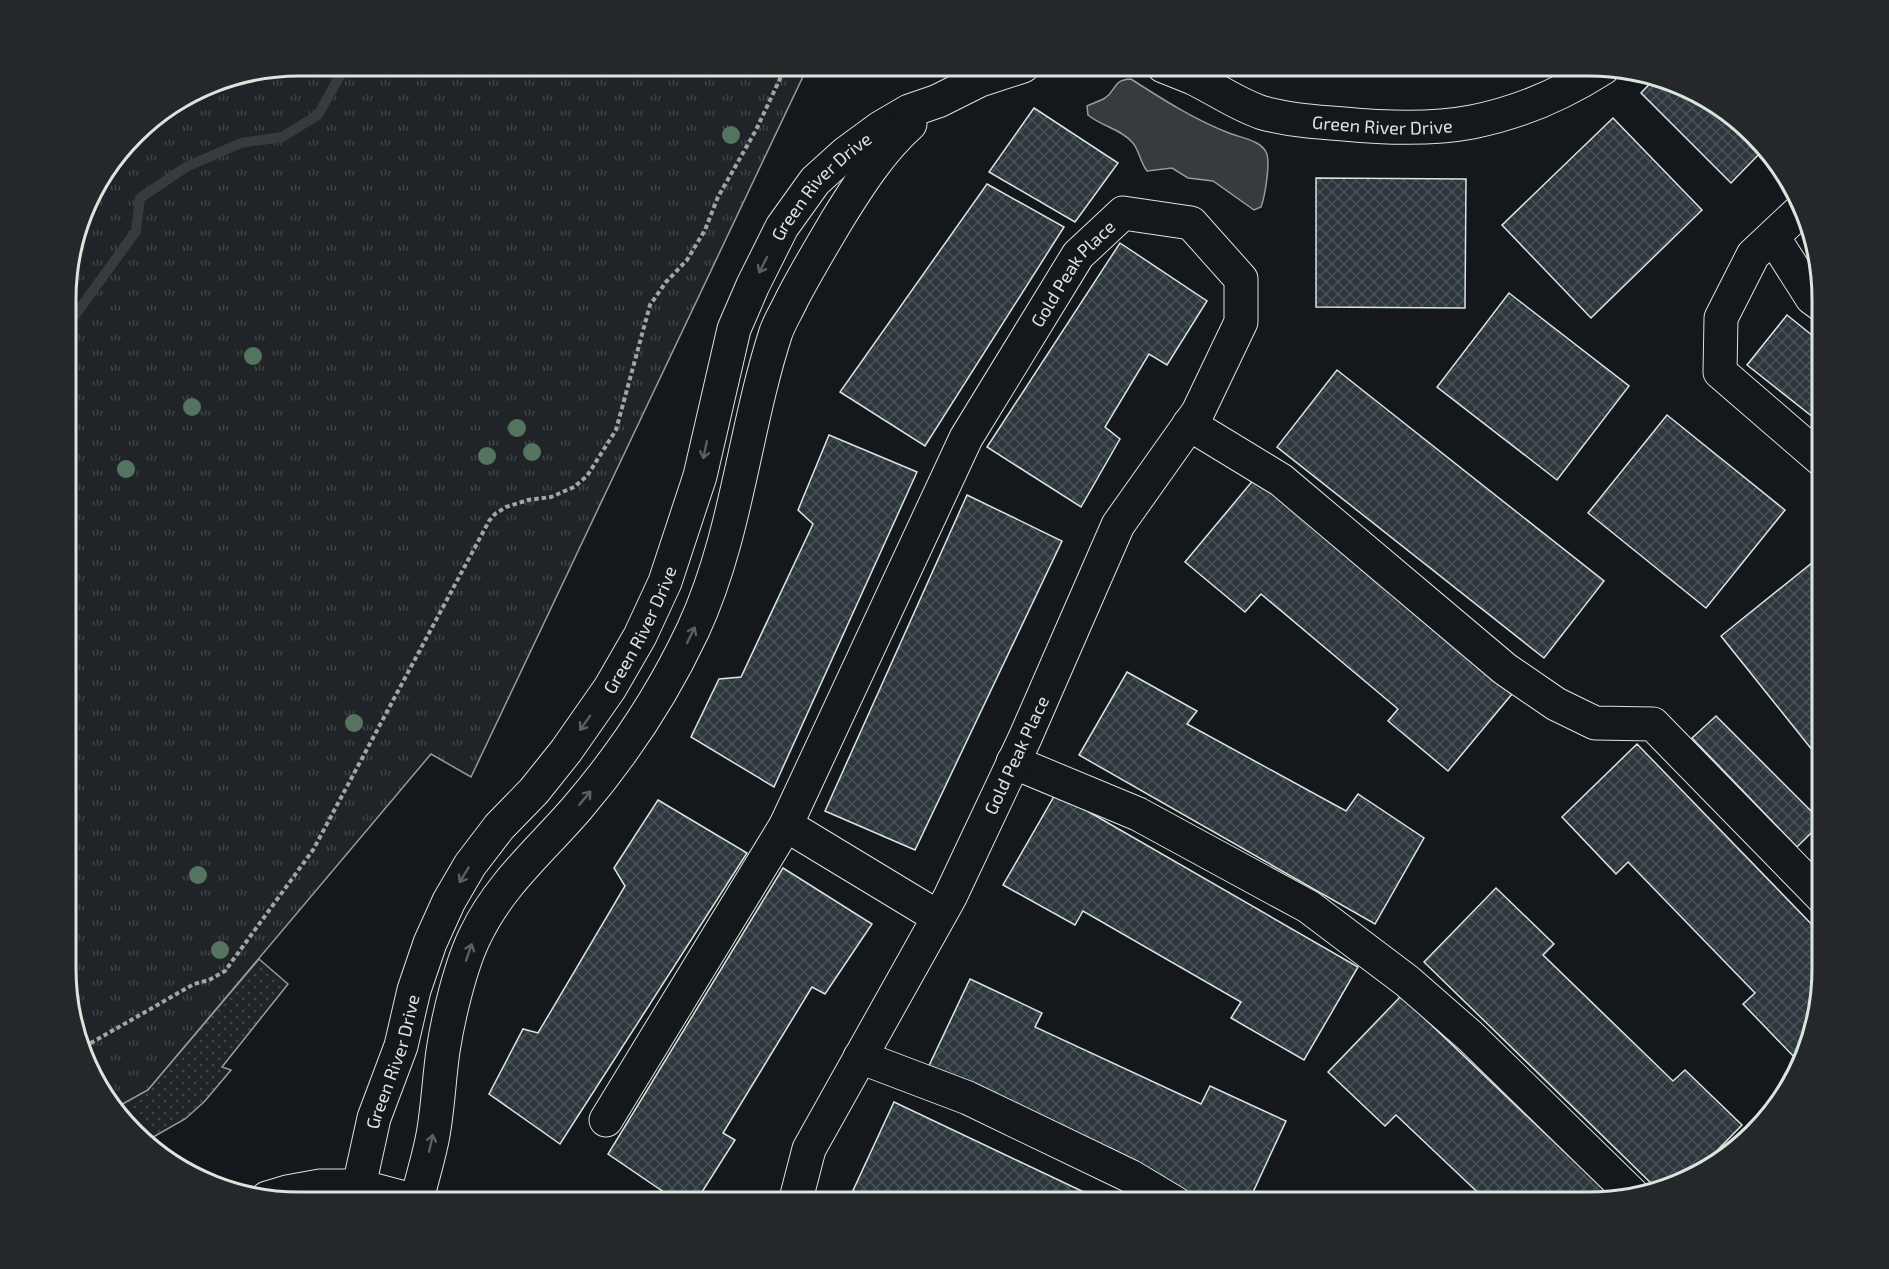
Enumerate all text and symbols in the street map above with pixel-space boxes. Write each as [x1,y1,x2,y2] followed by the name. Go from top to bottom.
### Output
[1311,110,1454,139] street label: Green River Drive
[766,127,875,244] street label: Green River Drive
[1026,215,1119,331] street label: Gold Peak Place
[757,256,768,274] one-way arrow
[699,440,710,460] one-way arrow
[598,563,681,698] street label: Green River Drive
[685,626,697,644] one-way arrow
[979,692,1053,818] street label: Gold Peak Place
[579,714,591,731] one-way arrow
[578,791,592,806] one-way arrow
[458,866,470,883] one-way arrow
[465,944,476,962] one-way arrow
[361,992,424,1131] street label: Green River Drive
[426,1134,438,1153] one-way arrow

